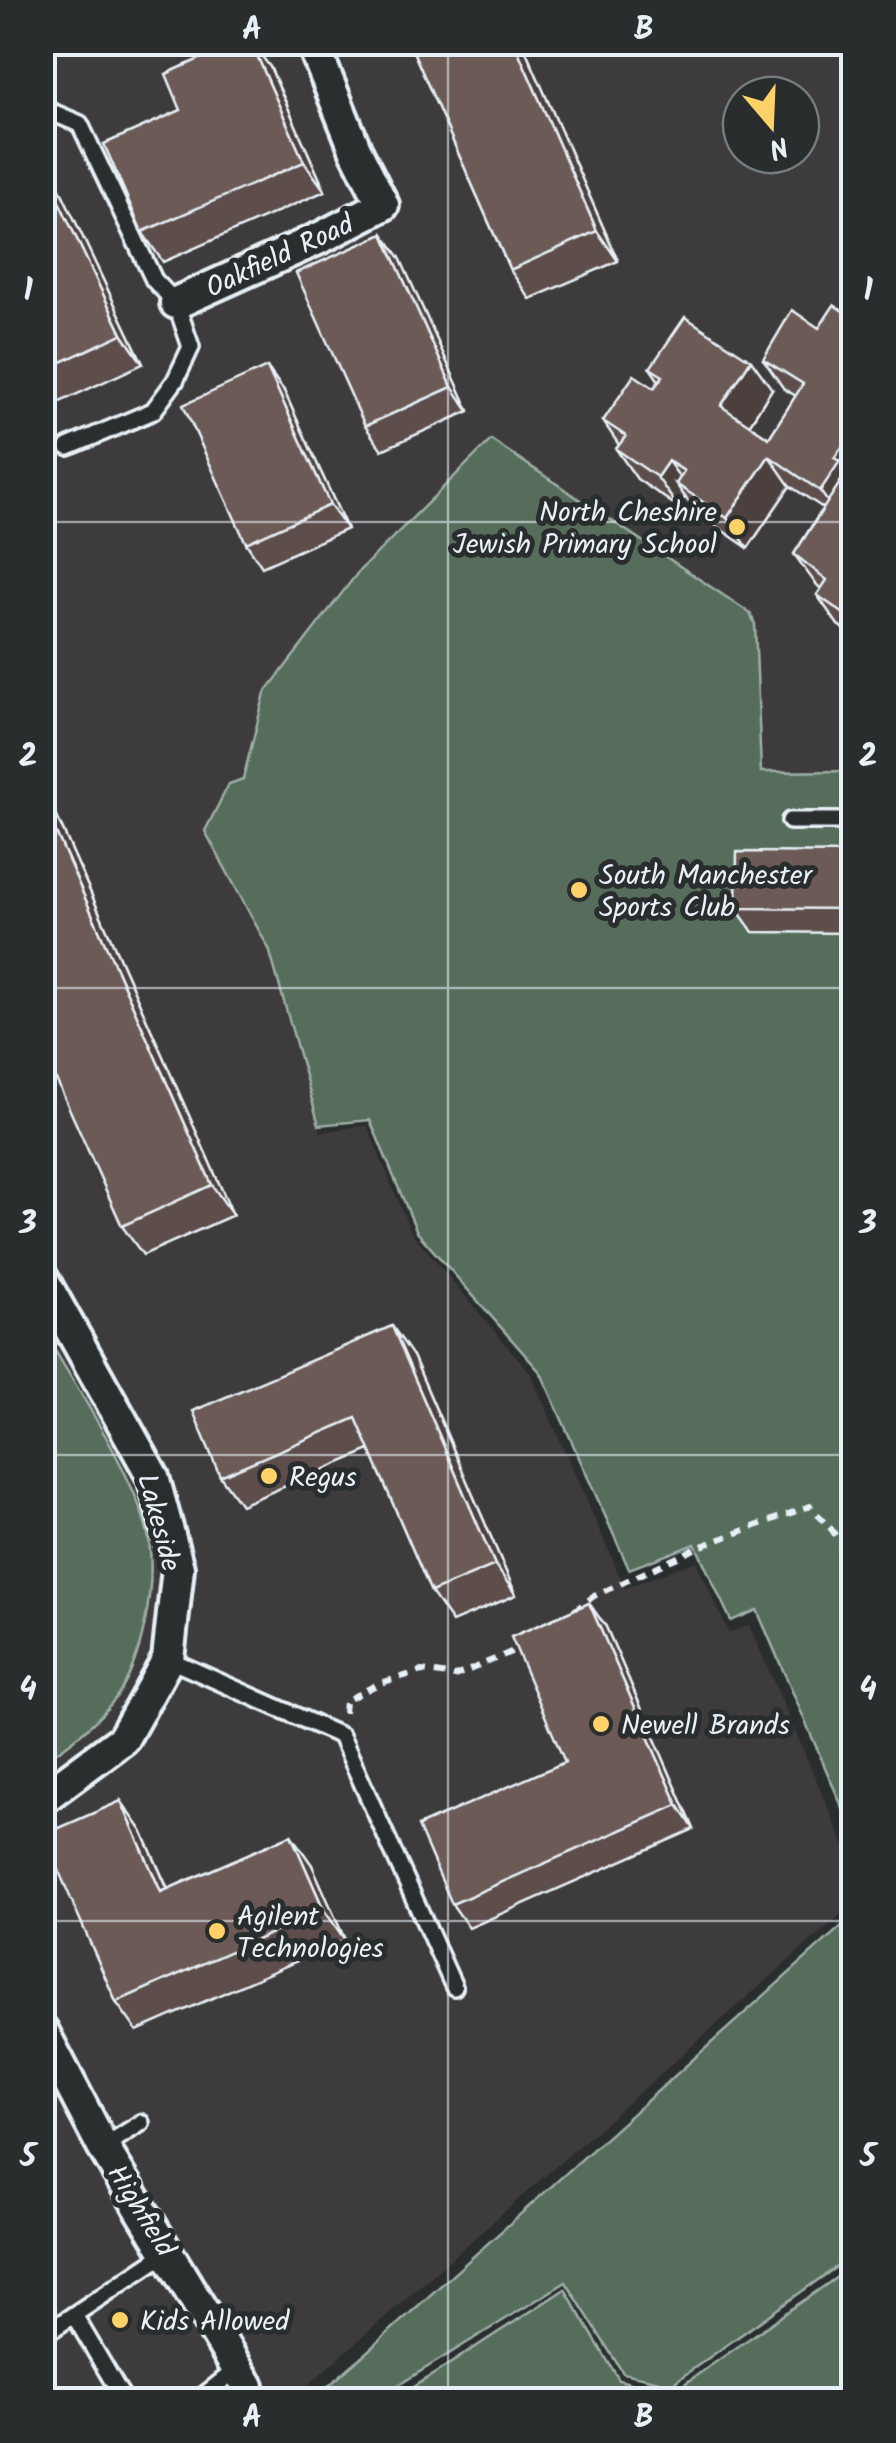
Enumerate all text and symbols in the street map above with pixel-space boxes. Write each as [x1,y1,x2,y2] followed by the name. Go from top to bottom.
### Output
[242,5,262,56] text: A
[634,5,654,56] text: B
[721,75,821,175] north arrow
[762,122,794,171] text: N
[198,203,363,311] street label: Oakfield Road
[23,266,33,317] text: 1
[863,266,873,317] text: 1
[453,491,717,568] place label: North Cheshire Jewish Primary School
[726,516,748,538] marker: North Cheshire Jewish Primary School
[19,732,37,783] text: 2
[859,732,877,783] text: 2
[599,854,814,931] place label: South Manchester Sports Club
[568,879,590,901] marker: South Manchester Sports Club
[18,1199,37,1250] text: 3
[858,1199,877,1250] text: 3
[289,1456,357,1501] place label: Regus
[258,1465,280,1487] marker: Regus
[123,1469,192,1577] street label: Lakeside
[19,1665,37,1716] text: 4
[859,1665,877,1716] text: 4
[621,1704,790,1749] place label: Newell Brands
[590,1713,612,1735] marker: Newell Brands
[237,1895,384,1972] place label: Agilent Technologies
[206,1920,228,1942] marker: Agilent Technologies
[19,2132,39,2183] text: 5
[859,2132,879,2183] text: 5
[94,2156,187,2267] street label: Highfield
[140,2300,290,2345] place label: Kids Allowed
[109,2309,131,2331] marker: Kids Allowed
[242,2393,262,2443] text: A
[634,2393,654,2443] text: B

